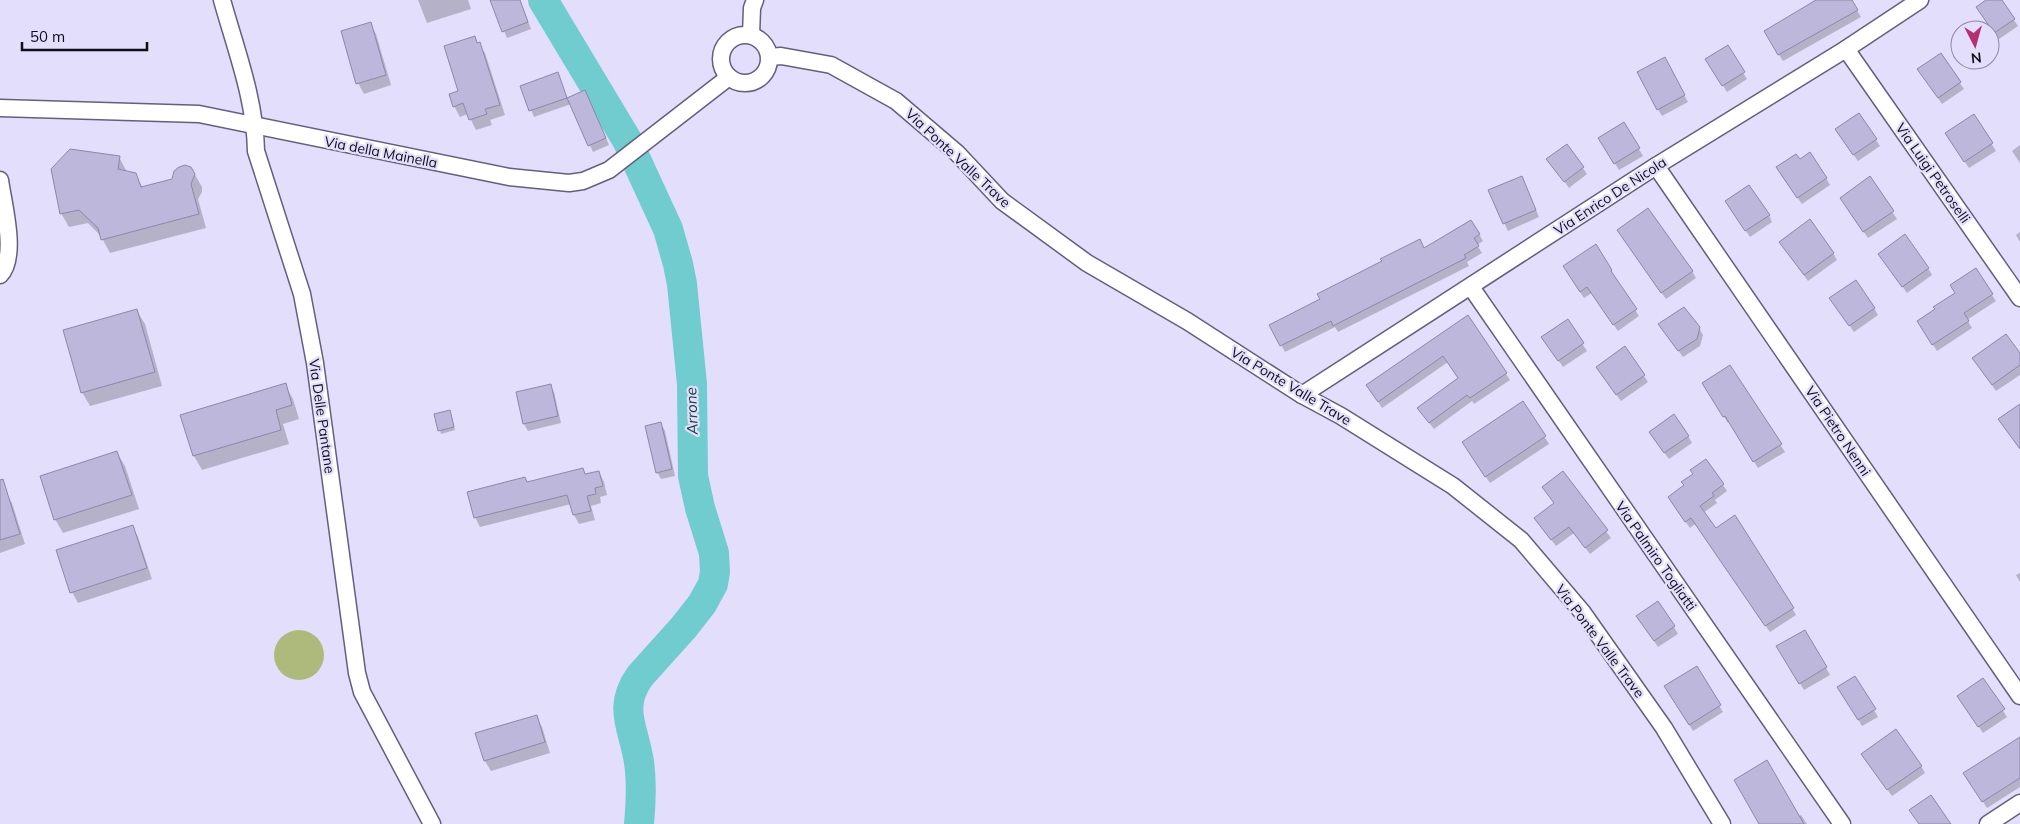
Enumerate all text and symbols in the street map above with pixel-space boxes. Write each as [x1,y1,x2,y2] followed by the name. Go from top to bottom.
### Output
[22,20,148,52] scale bar
[1950,20,2000,70] north arrow
[30,27,65,46] text: 50 m
[1970,48,1983,67] text: N
[902,105,1014,211] street label: Via Ponte Valle Trave
[1892,119,1974,227] street label: Via Luigi Petroselli
[323,132,439,172] street label: Via della Mainella
[1550,153,1670,239] street label: Via Enrico De Nicola
[1228,343,1354,429] street label: Via Ponte Valle Trave
[305,357,339,475] street label: Via Delle Pantane
[1801,383,1875,479] street label: Via Pietro Nenni
[681,387,702,436] water label: Arrone
[1611,498,1701,614] street label: Via Palmiro Togliatti
[1552,581,1648,701] street label: Via Ponte Valle Trave

